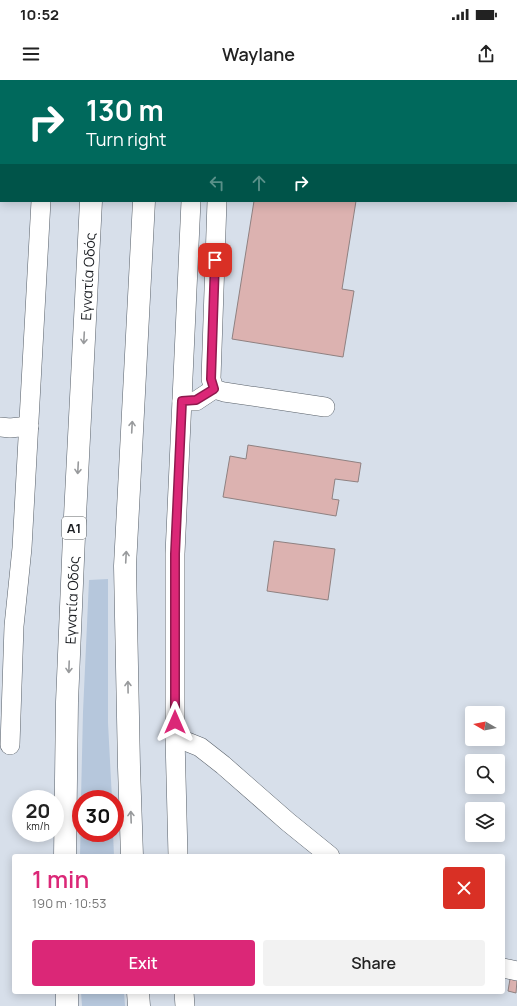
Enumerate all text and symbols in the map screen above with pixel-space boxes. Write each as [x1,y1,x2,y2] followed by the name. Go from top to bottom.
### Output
[20,4,59,25] text: 10:52
[222,42,295,66] text: Waylane
[20,43,42,65] icon: menu
[475,43,497,65] icon: share
[86,91,164,129] text: 130 m
[20,96,72,148] icon: right
[86,127,167,151] text: Turn right
[206,172,228,194] icon: left
[248,172,270,194] icon: ahead
[290,172,312,194] icon: right
[75,232,99,321] street label: Εγνατία Οδός
[198,243,232,277] pin
[204,249,226,271] icon: arrive
[81,331,88,344] one-way arrow
[128,421,136,434] one-way arrow
[74,461,81,474] one-way arrow
[62,517,86,539] road number: Α1
[122,551,129,564] one-way arrow
[60,555,83,645] street label: Εγνατία Οδός
[65,660,72,673] one-way arrow
[124,681,132,694] one-way arrow
[154,701,196,743] position arrow
[465,706,505,746] north arrow
[465,706,505,842] map controls
[465,754,505,794] button: search
[72,790,124,842] speed limit sign: 30
[25,797,51,824] text: 20
[465,802,505,842] button: layers
[127,811,135,824] one-way arrow
[26,819,50,833] text: km/h
[32,862,89,895] text: 1 min
[443,867,485,909] button: close
[32,894,106,912] text: 190 m · 10:53
[32,940,255,986] button: Exit
[263,940,485,986] button: Share

